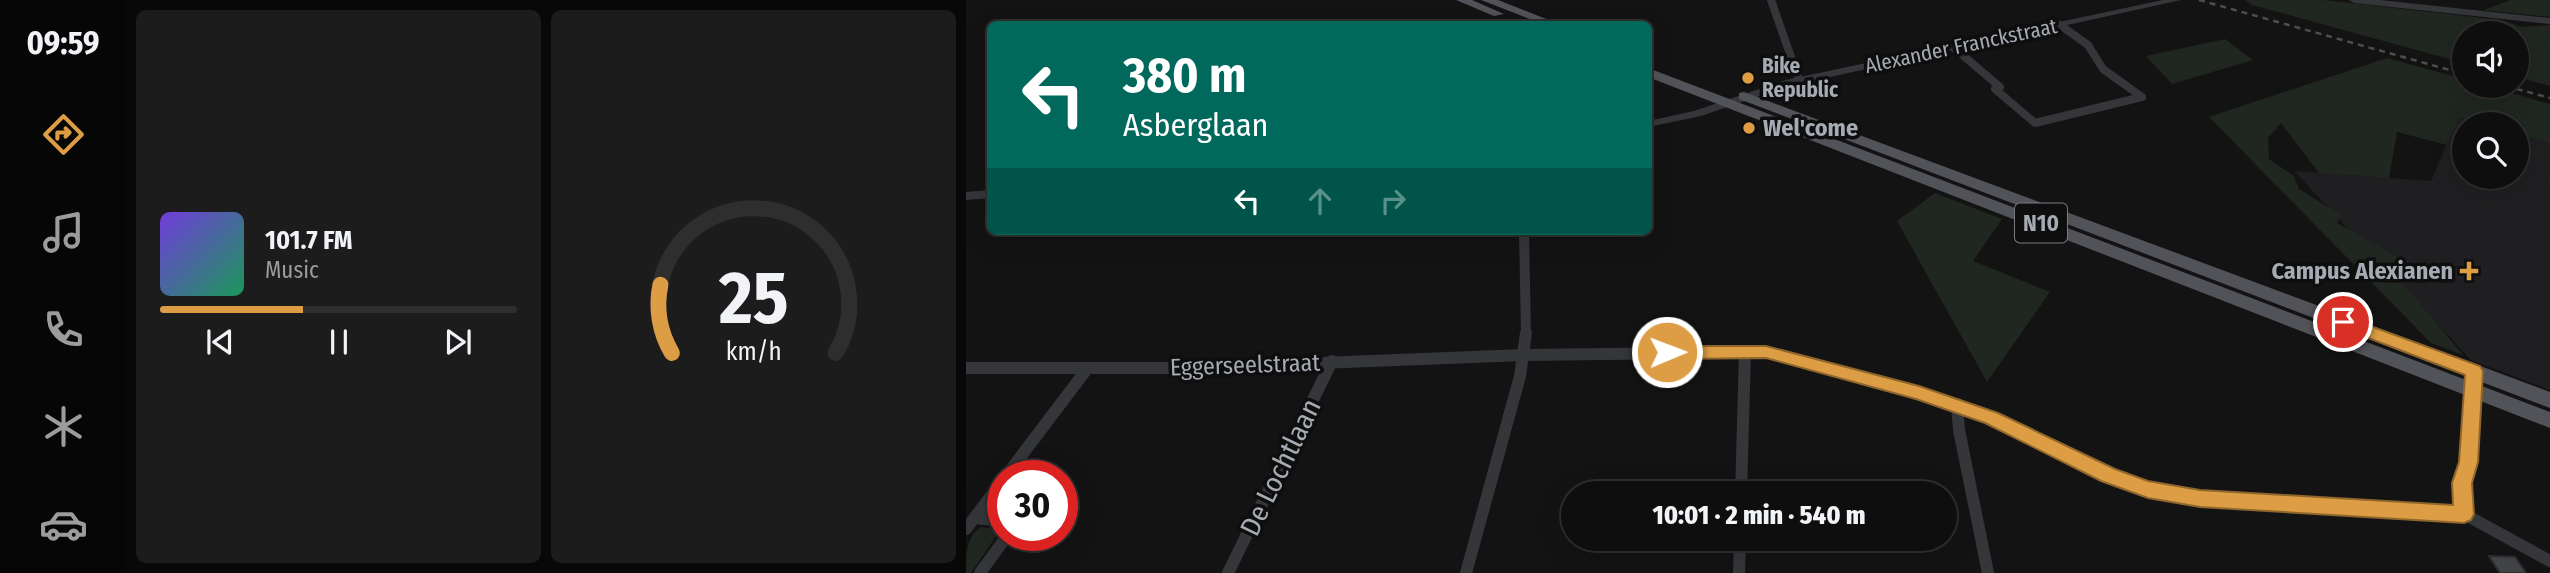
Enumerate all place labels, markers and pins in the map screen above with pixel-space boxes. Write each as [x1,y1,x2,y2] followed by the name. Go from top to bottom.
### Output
[1762,53,1839,103] place label: Bike Republic
[1740,70,1756,86] marker: Bike Republic
[1763,114,1858,142] place label: Wel'come
[1741,120,1757,136] marker: Wel'come
[2271,257,2453,285] place label: Campus Alexianen
[2459,261,2479,281] marker: Campus Alexianen
[2313,292,2373,352] pin

